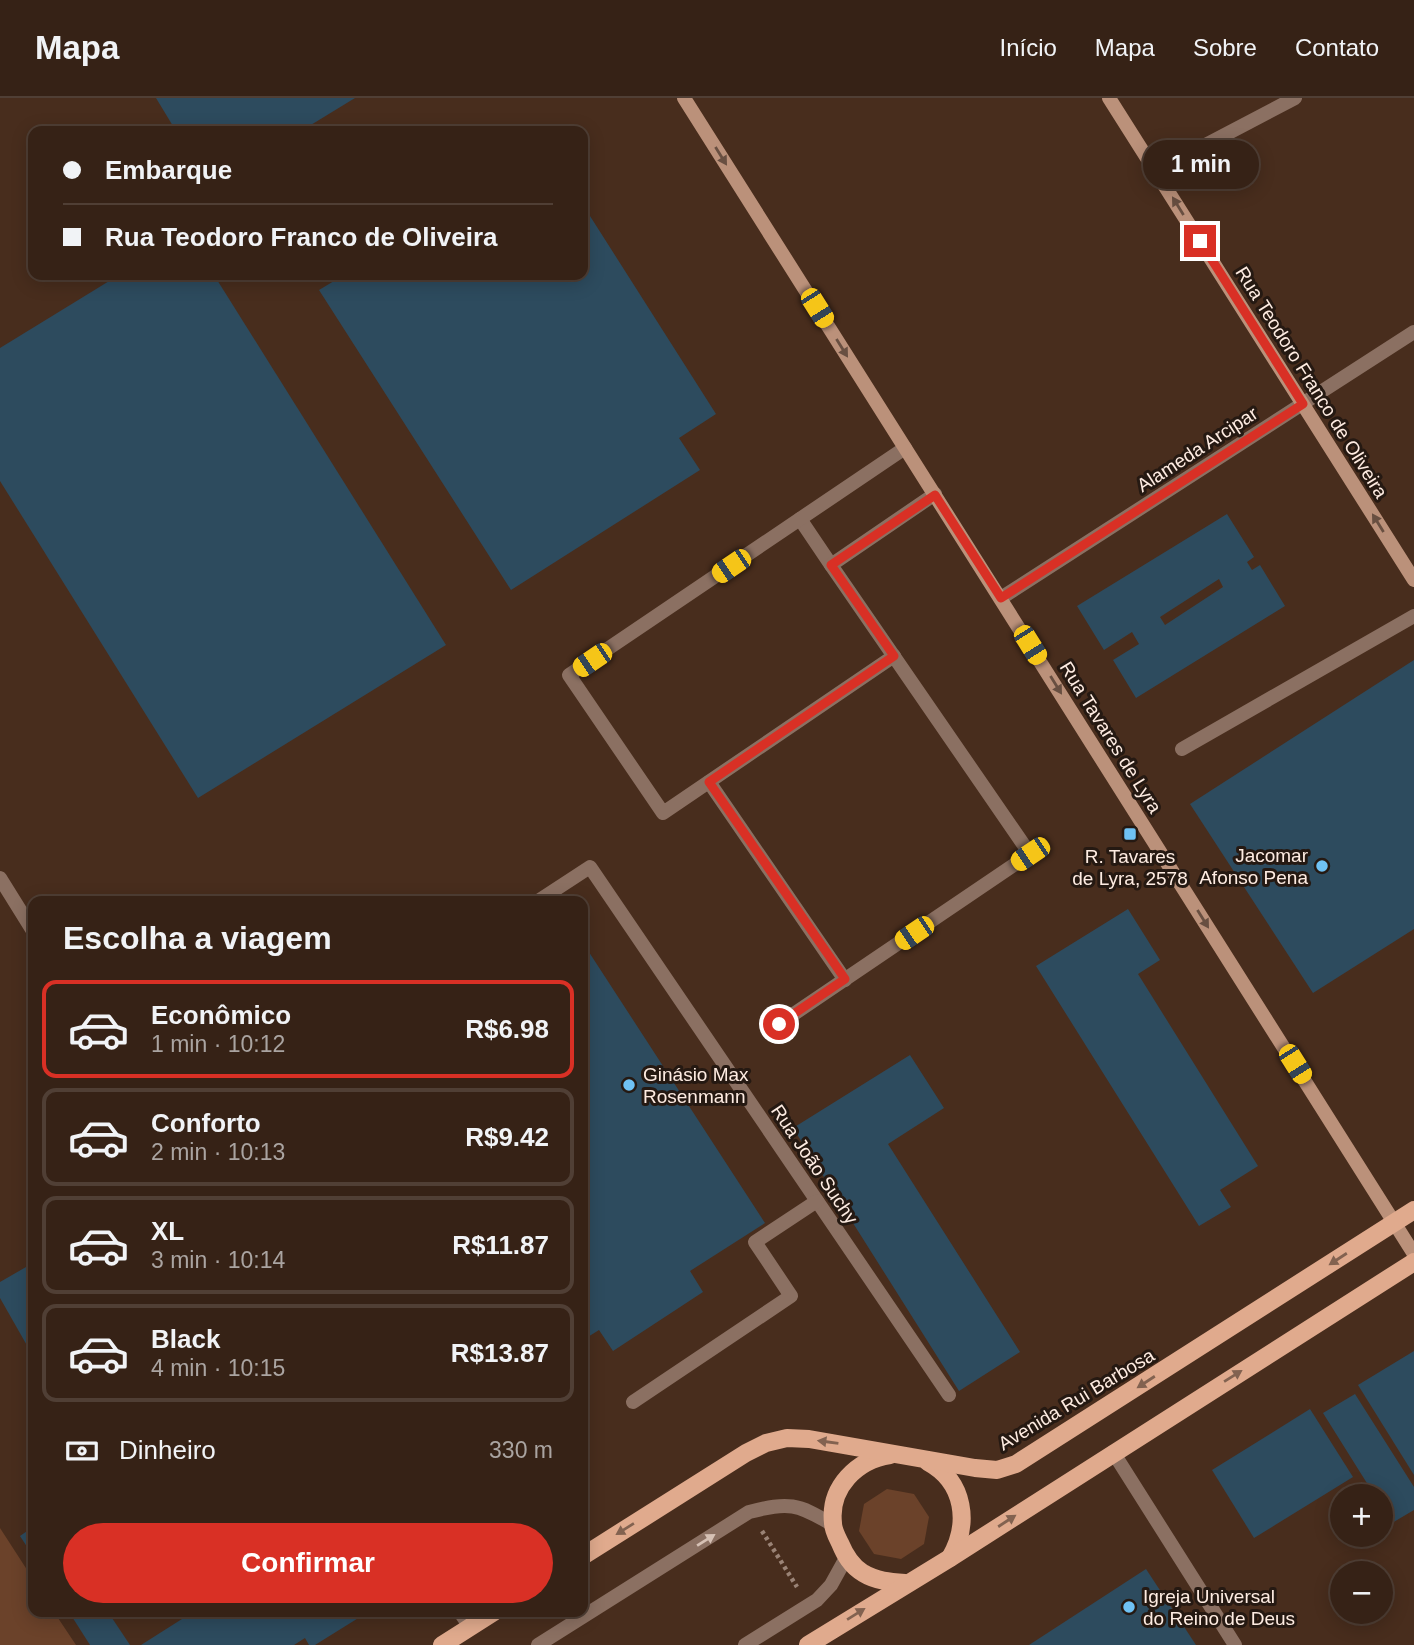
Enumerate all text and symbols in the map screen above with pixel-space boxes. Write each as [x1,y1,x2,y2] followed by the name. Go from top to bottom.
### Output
[35,29,119,66] text: Mapa
[999,34,1057,61] text: Início
[1095,34,1155,61] text: Mapa
[1193,34,1257,61] text: Sobre
[1295,34,1379,61] text: Contato
[1142,139,1258,188] callout: 1 min
[714,146,727,165] one-way arrow
[1171,151,1231,177] text: 1 min
[105,155,232,185] text: Embarque
[1171,196,1184,216] one-way arrow
[105,222,498,252] text: Rua Teodoro Franco de Oliveira
[1184,225,1216,257] route end
[1231,263,1392,502] street label: Rua Teodoro Franco de Oliveira
[797,285,838,331] car
[836,338,849,358] one-way arrow
[1133,402,1262,496] street label: Alameda Arcipar
[1371,513,1384,532] one-way arrow
[708,546,755,586] car
[1010,622,1051,668] car
[569,640,616,680] car
[1055,658,1166,817] street label: Rua Tavares de Lyra
[1049,676,1062,695] one-way arrow
[1122,826,1138,842] marker: R. Tavares de Lyra, 2578
[1007,834,1054,874] car
[1199,845,1309,888] place label: Jacomar Afonso Pena
[1072,846,1188,889] place label: R. Tavares de Lyra, 2578
[1314,858,1330,874] marker: Jacomar Afonso Pena
[1197,909,1210,929] one-way arrow
[891,913,938,953] car
[63,920,332,956] text: Escolha a viagem
[67,998,130,1061] icon: car
[151,1000,291,1030] text: Econômico
[763,1008,795,1040] route start
[465,1014,549,1044] text: R$6.98
[151,1031,285,1057] text: 1 min · 10:12
[1275,1041,1316,1087] car
[643,1064,749,1107] place label: Ginásio Max Rosenmann
[621,1077,637,1093] marker: Ginásio Max Rosenmann
[767,1101,863,1228] street label: Rua João Suchy
[67,1106,130,1169] icon: car
[151,1108,261,1138] text: Conforto
[465,1122,549,1152] text: R$9.42
[151,1139,285,1165] text: 2 min · 10:13
[67,1214,130,1277] icon: car
[151,1216,184,1246] text: XL
[452,1230,549,1260] text: R$11.87
[151,1247,285,1273] text: 3 min · 10:14
[1328,1253,1347,1266] one-way arrow
[67,1322,130,1385] icon: car
[151,1324,220,1354] text: Black
[451,1338,549,1368] text: R$13.87
[994,1344,1158,1454] street label: Avenida Rui Barbosa
[151,1355,285,1381] text: 4 min · 10:15
[1223,1370,1242,1383] one-way arrow
[1136,1375,1156,1388] one-way arrow
[63,1432,101,1470] icon: cash
[119,1435,216,1465] text: Dinheiro
[817,1436,839,1447] one-way arrow
[489,1437,553,1463] text: 330 m
[1330,1484,1393,1624] map controls
[1330,1484,1393,1547] button: +
[997,1514,1017,1527] one-way arrow
[615,1522,635,1535] one-way arrow
[63,1523,553,1603] button: Confirmar
[696,1533,715,1546] one-way arrow
[1330,1561,1393,1624] button: −
[1143,1586,1295,1629] place label: Igreja Universal do Reino de Deus
[1121,1599,1137,1615] marker: Igreja Universal do Reino de Deus
[846,1608,866,1621] one-way arrow

